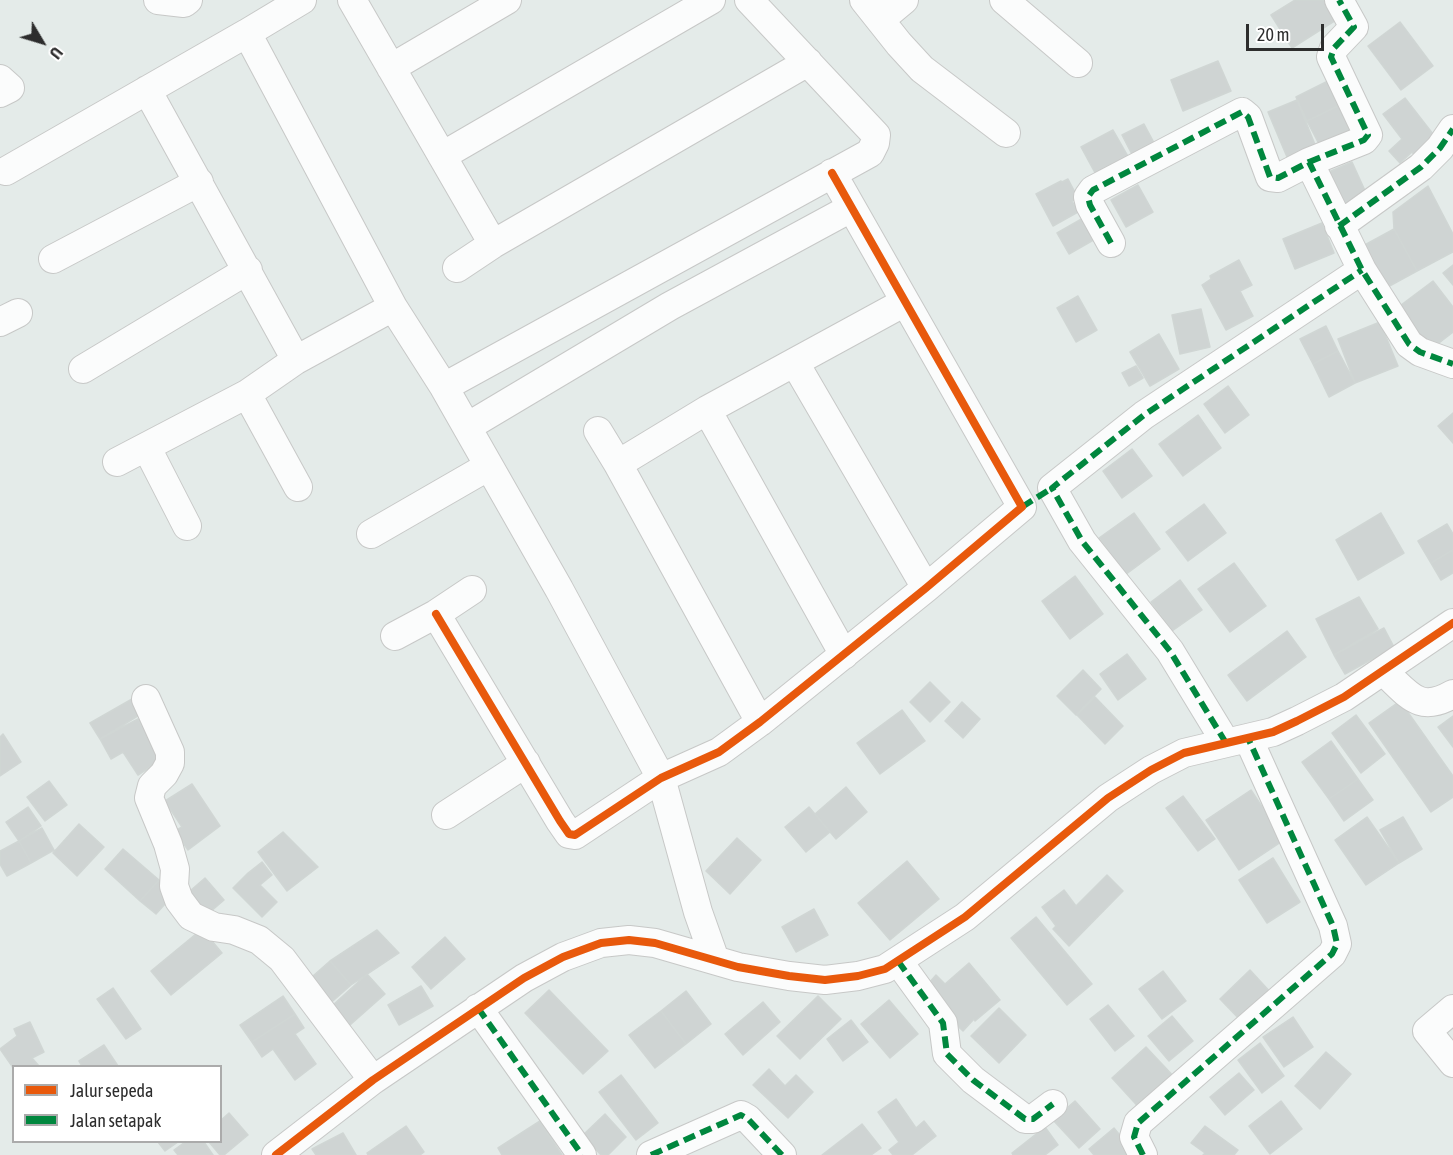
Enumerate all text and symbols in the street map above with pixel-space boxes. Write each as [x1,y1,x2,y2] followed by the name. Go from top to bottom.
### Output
[12,12,72,72] north arrow
[1249,12,1327,50] scale bar
[1257,24,1289,45] text: 20 m
[46,44,66,62] text: U
[12,1065,222,1143] legend
[70,1080,153,1101] text: Jalur sepeda
[70,1110,161,1131] text: Jalan setapak

